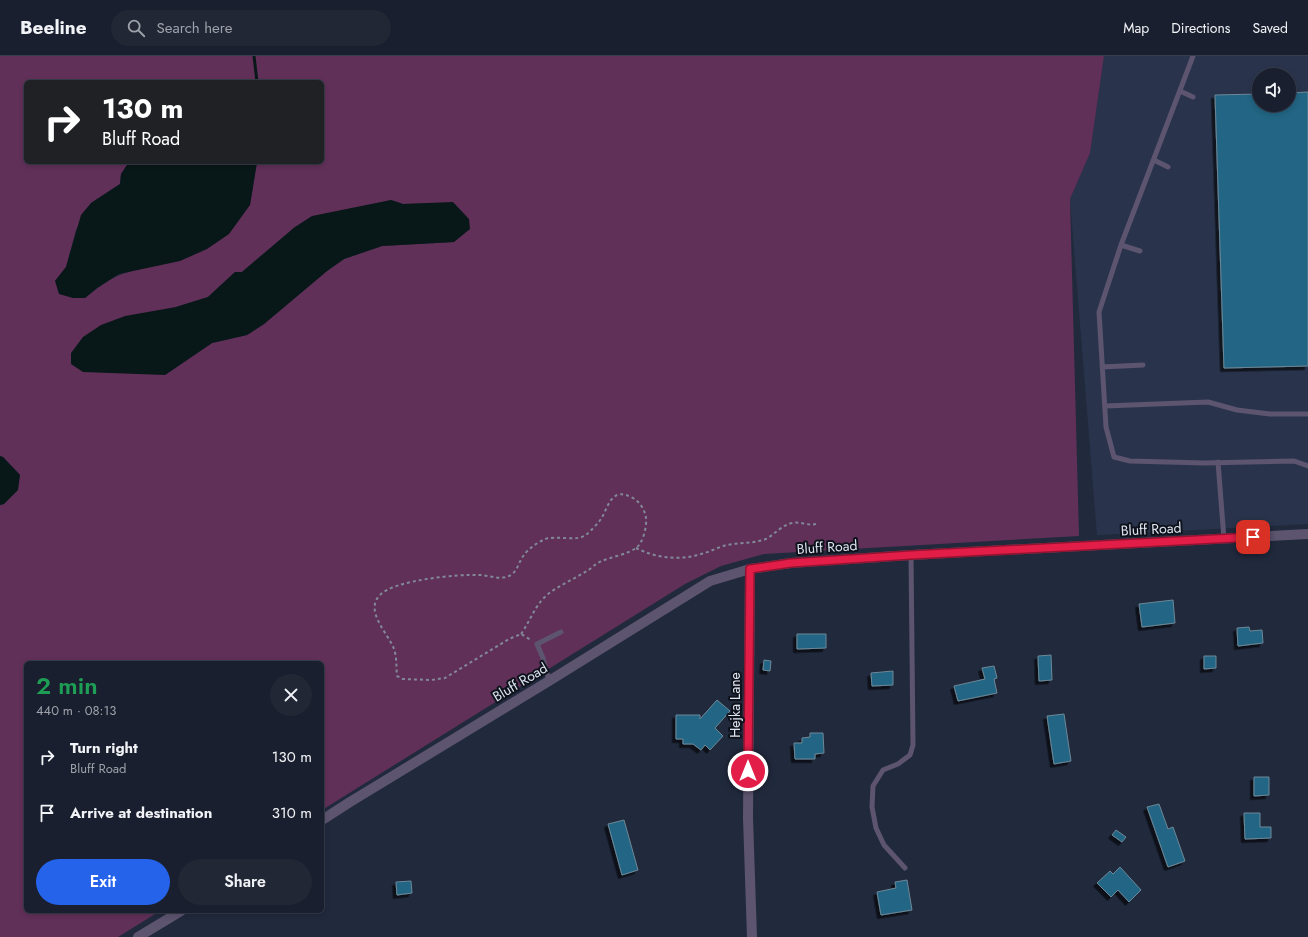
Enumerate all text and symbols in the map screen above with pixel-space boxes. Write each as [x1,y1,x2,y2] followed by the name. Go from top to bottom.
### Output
[111,10,391,46] search box
[20,14,87,41] text: Beeline
[125,17,147,39] icon: search
[157,17,232,39] text: Search here
[1123,18,1149,38] text: Map
[1171,18,1231,38] text: Directions
[1253,18,1288,38] text: Saved
[1252,68,1296,112] map controls
[1252,68,1296,112] button: sound
[102,88,184,129] text: 130 m
[36,96,88,148] icon: right
[102,126,180,152] text: Bluff Road
[1120,517,1182,541] street label: Bluff Road
[1236,520,1270,554] pin
[1242,526,1264,548] icon: arrive
[796,535,858,559] street label: Bluff Road
[489,658,551,706] street label: Bluff Road
[36,668,98,703] text: 2 min
[725,672,745,738] street label: Hejka Lane
[270,674,312,716] button: close
[36,701,116,720] text: 440 m · 08:13
[70,737,138,759] text: Turn right
[36,746,58,768] icon: right
[272,746,312,768] text: 130 m
[727,750,769,792] position arrow
[70,759,126,778] text: Bluff Road
[36,802,58,824] icon: arrive
[70,802,212,824] text: Arrive at destination
[272,802,312,824] text: 310 m
[36,859,170,905] button: Exit
[178,859,312,905] button: Share

